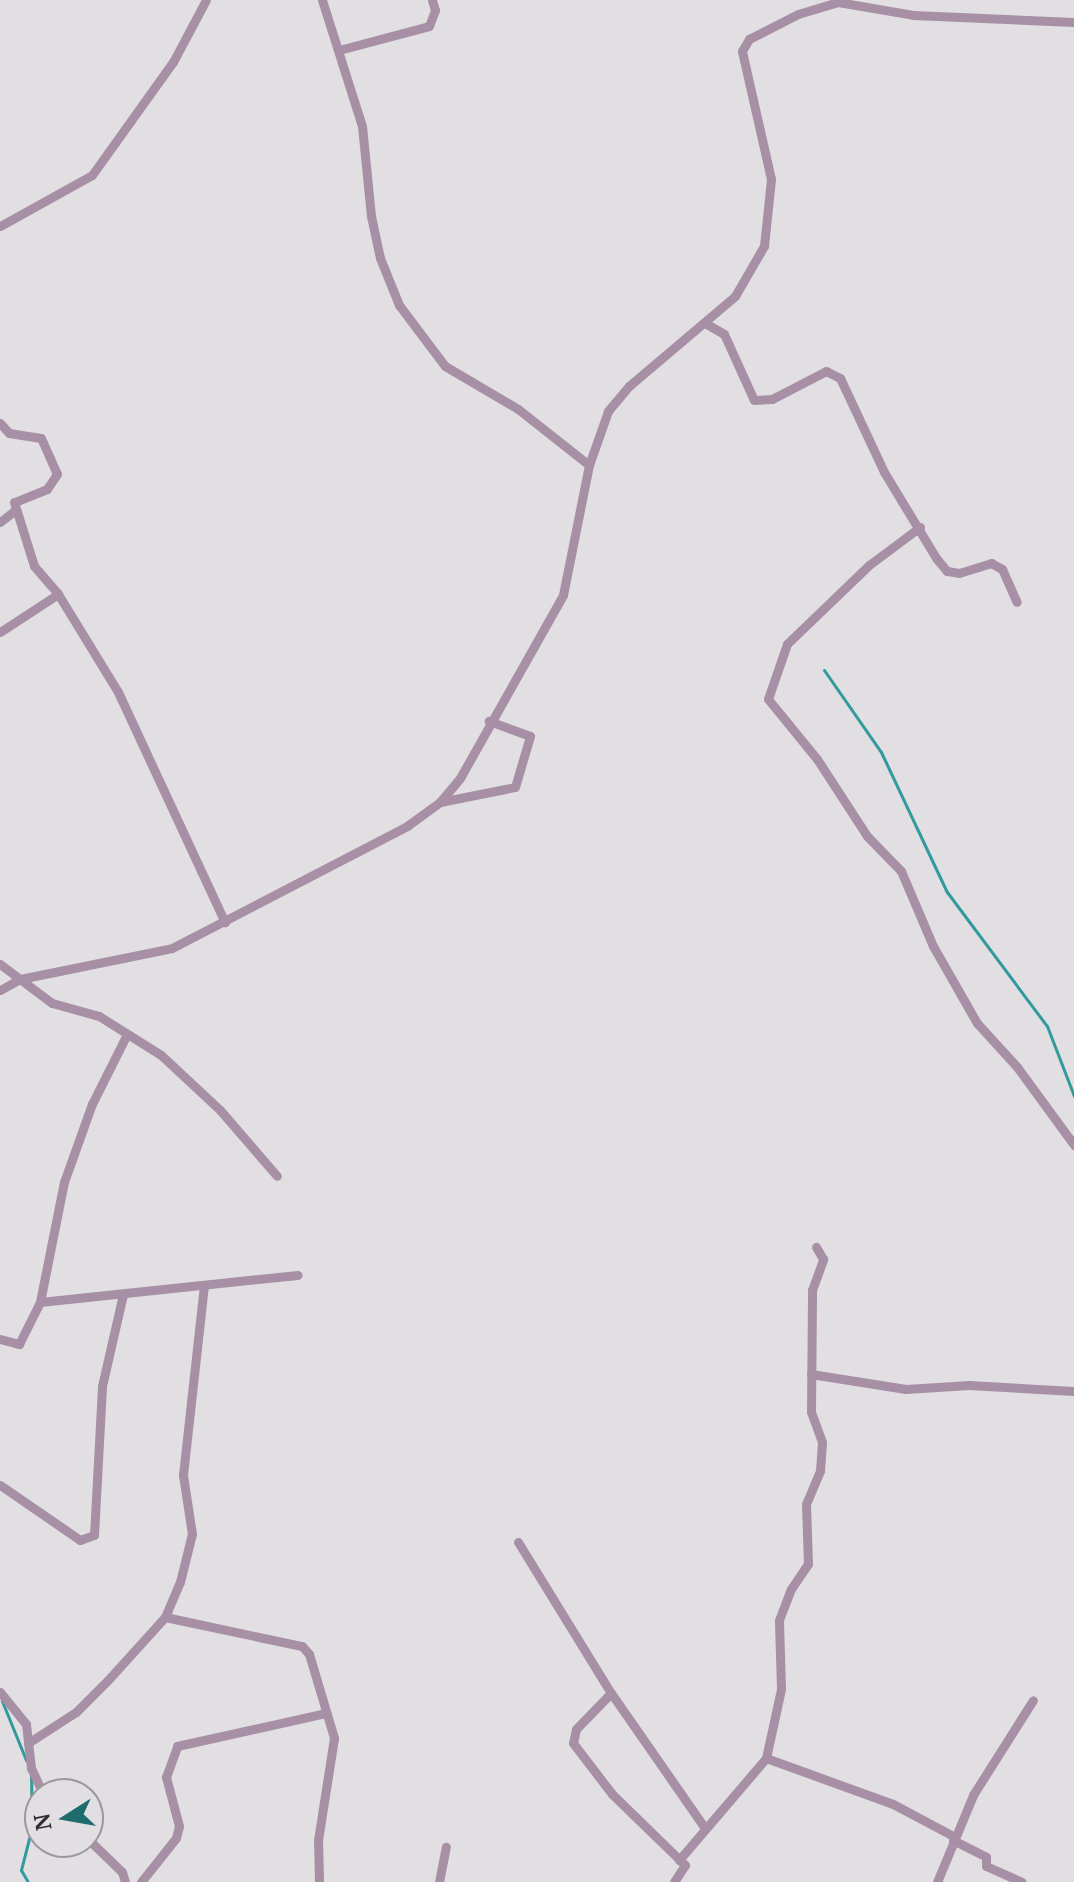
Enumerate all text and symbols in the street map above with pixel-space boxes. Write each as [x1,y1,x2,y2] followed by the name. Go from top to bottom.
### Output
[24,1778,104,1858] north arrow
[26,1811,58,1833] text: N

